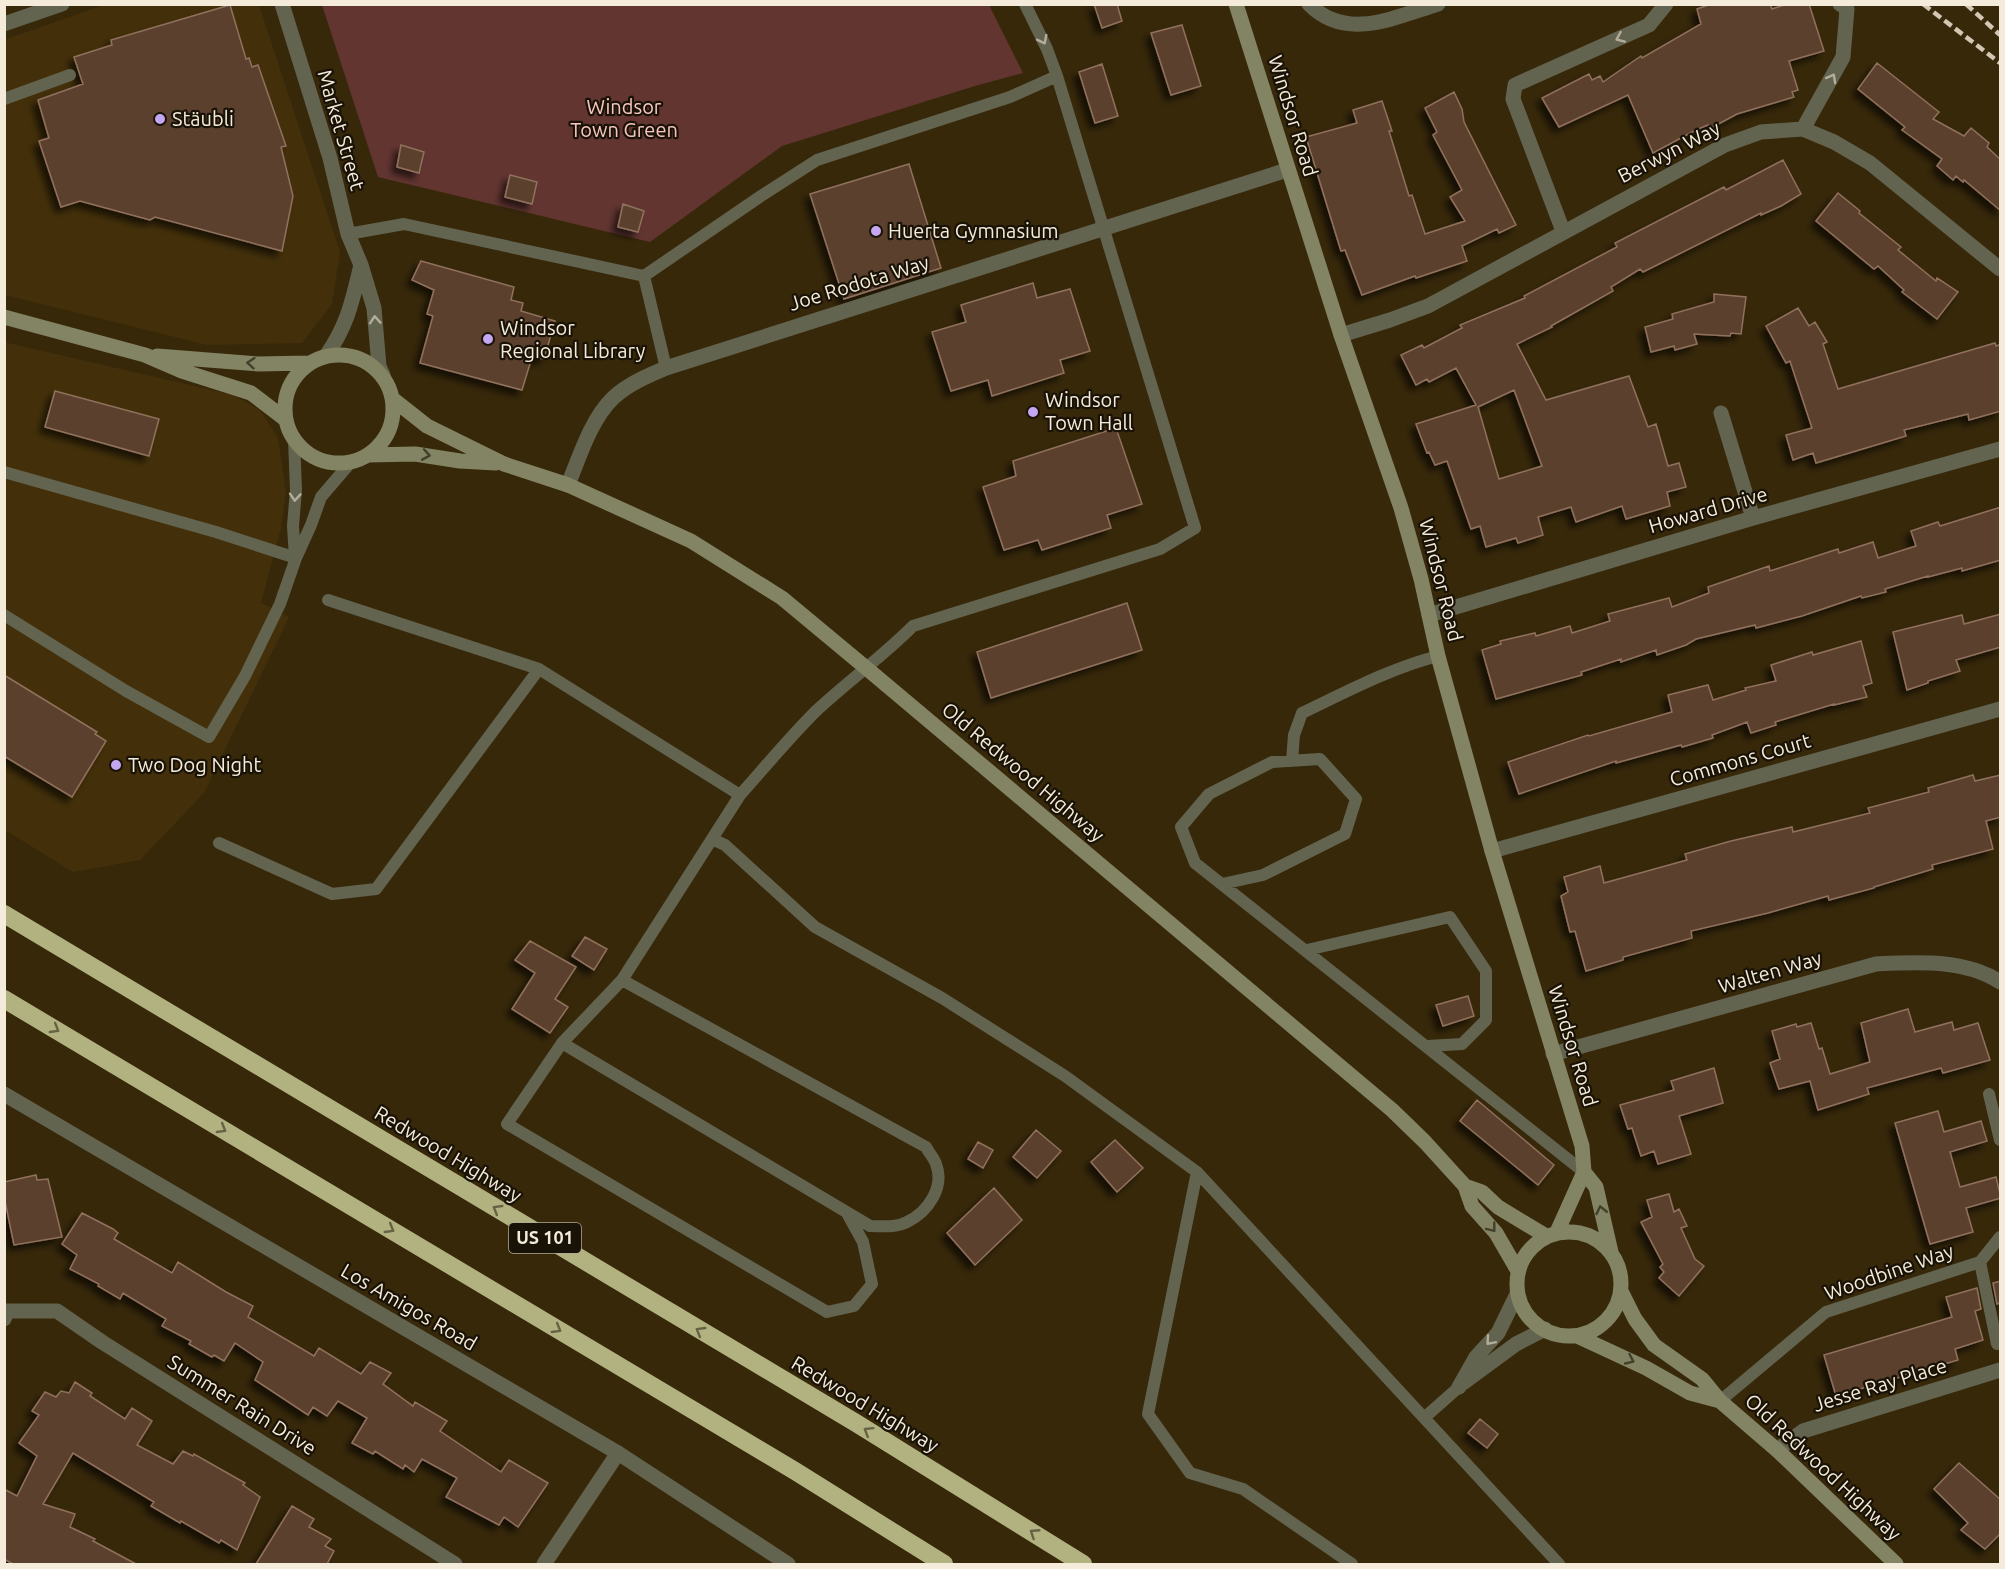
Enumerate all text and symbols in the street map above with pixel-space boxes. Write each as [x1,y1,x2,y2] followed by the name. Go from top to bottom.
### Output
[1615,30,1626,42] one-way arrow
[1035,33,1047,44] one-way arrow
[1264,52,1323,179] street label: Windsor Road
[313,67,370,193] street label: Market Street
[1825,74,1836,84] one-way arrow
[570,95,678,141] park label: Windsor Town Green
[172,107,234,130] place label: Stäubli
[153,112,167,126] marker: Stäubli
[1614,116,1724,187] street label: Berwyn Way
[888,219,1059,242] place label: Huerta Gymnasium
[869,224,883,238] marker: Huerta Gymnasium
[786,250,932,315] street label: Joe Rodota Way
[368,315,381,324] one-way arrow
[500,316,646,362] place label: Windsor Regional Library
[481,332,495,346] marker: Windsor Regional Library
[246,357,255,370] one-way arrow
[1045,388,1133,434] place label: Windsor Town Hall
[1026,405,1040,419] marker: Windsor Town Hall
[421,449,431,461] one-way arrow
[1646,482,1770,537] street label: Howard Drive
[289,493,302,502] one-way arrow
[1415,516,1468,644] street label: Windsor Road
[938,697,1109,846] street label: Old Redwood Highway
[1667,728,1813,791] street label: Commons Court
[128,753,261,776] place label: Two Dog Night
[109,758,123,772] marker: Two Dog Night
[1716,946,1825,997] street label: Walten Way
[1544,982,1603,1109] street label: Windsor Road
[49,1021,59,1033] one-way arrow
[371,1101,526,1207] street label: Redwood Highway
[216,1121,226,1133] one-way arrow
[493,1205,503,1217] one-way arrow
[1596,1205,1609,1215] one-way arrow
[383,1221,394,1233] one-way arrow
[1485,1221,1496,1232] one-way arrow
[509,1223,581,1253] road number: US 101
[1821,1239,1957,1304] street label: Woodbine Way
[337,1258,481,1355] street label: Los Amigos Road
[551,1321,561,1333] one-way arrow
[696,1326,706,1338] one-way arrow
[1486,1335,1497,1345] one-way arrow
[164,1350,321,1459] street label: Summer Rain Drive
[788,1351,943,1457] street label: Redwood Highway
[1624,1353,1635,1365] one-way arrow
[1810,1353,1949,1416] street label: Jesse Ray Place
[1741,1388,1906,1545] street label: Old Redwood Highway
[864,1426,874,1438] one-way arrow
[1030,1529,1041,1540] one-way arrow

